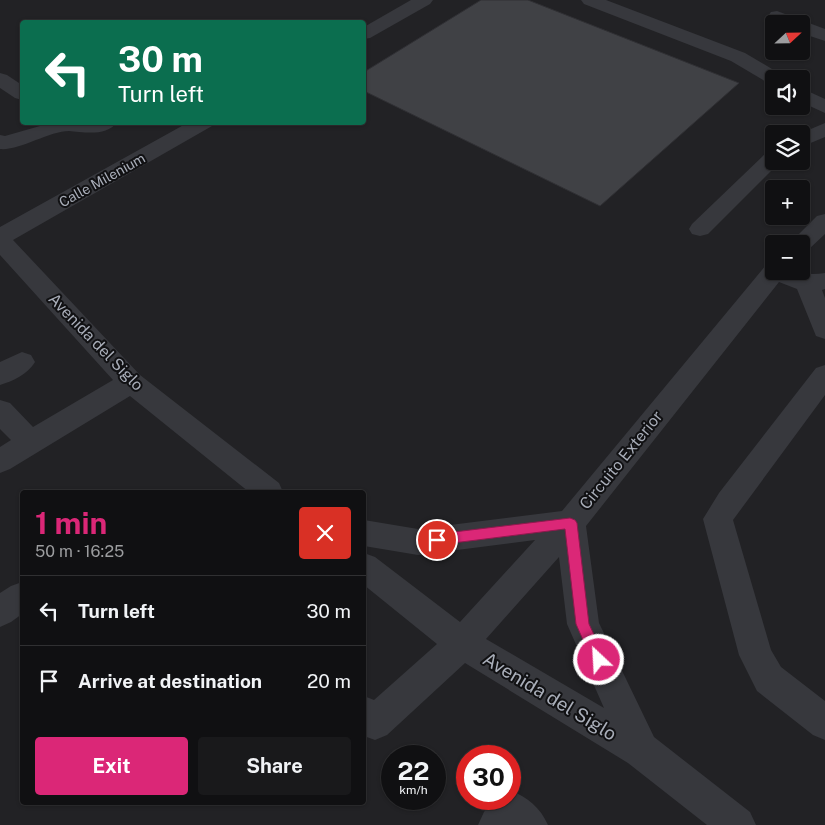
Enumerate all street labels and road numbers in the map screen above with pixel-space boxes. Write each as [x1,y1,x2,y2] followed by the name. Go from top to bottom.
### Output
[56,150,148,210] street label: Calle Milenium
[45,289,147,395] street label: Avenida del Siglo
[576,407,666,513] street label: Circuito Exterior
[479,647,621,745] street label: Avenida del Siglo

